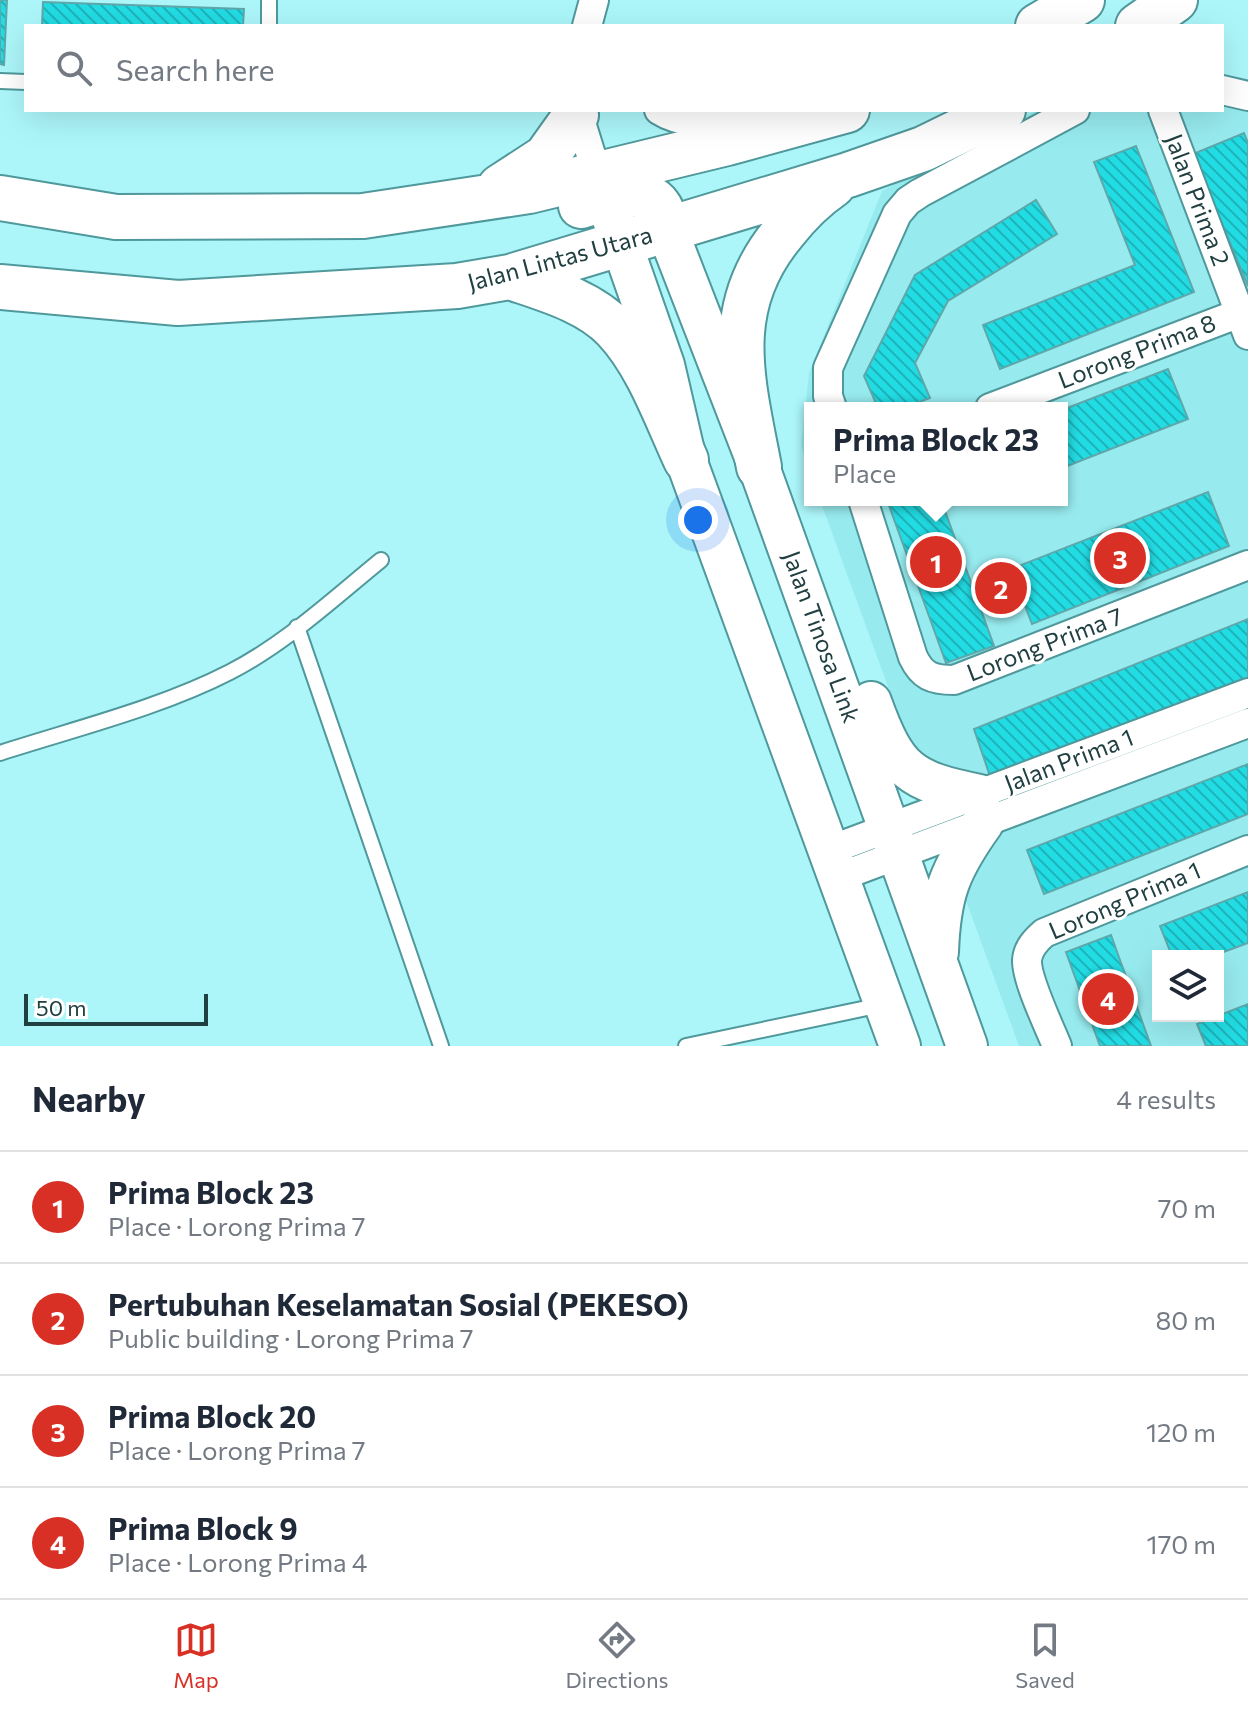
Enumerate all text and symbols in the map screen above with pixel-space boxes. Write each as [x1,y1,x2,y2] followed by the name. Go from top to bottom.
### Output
[24,24,1224,112] search box
[52,46,96,90] icon: search
[116,50,275,87] text: Search here
[1160,129,1237,269] street label: Jalan Prima 2
[464,219,655,296] street label: Jalan Lintas Utara
[1054,307,1219,394] street label: Lorong Prima 8
[804,402,1068,506] popup
[833,420,1039,457] text: Prima Block 23
[833,457,896,488] text: Place
[678,500,718,540] your location
[1094,528,1146,588] pin: 3
[910,532,962,592] pin: 1
[778,547,867,726] street label: Jalan Tinosa Link
[975,558,1027,618] pin: 2
[962,601,1126,687] street label: Lorong Prima 7
[1000,722,1137,797] street label: Jalan Prima 1
[1044,855,1205,945] street label: Lorong Prima 1
[1152,950,1224,1022] map controls
[1152,950,1224,1022] button: layers
[1082,969,1134,1029] pin: 4
[24,990,208,1026] scale bar
[36,994,86,1021] text: 50 m
[32,1077,146,1119] text: Nearby
[1116,1083,1216,1114] text: 4 results
[108,1173,314,1210] text: Prima Block 23
[52,1192,64,1223] text: 1
[1158,1192,1216,1223] text: 70 m
[108,1210,365,1241] text: Place · Lorong Prima 7
[108,1285,689,1322] text: Pertubuhan Keselamatan Sosial (PEKESO)
[51,1304,65,1335] text: 2
[1156,1304,1216,1335] text: 80 m
[108,1322,474,1353] text: Public building · Lorong Prima 7
[108,1397,316,1434] text: Prima Block 20
[50,1416,66,1447] text: 3
[1146,1416,1216,1447] text: 120 m
[108,1434,365,1465] text: Place · Lorong Prima 7
[108,1509,298,1546] text: Prima Block 9
[50,1528,66,1559] text: 4
[1147,1528,1216,1559] text: 170 m
[108,1546,367,1577] text: Place · Lorong Prima 4
[173,1618,219,1693] tab: Map
[565,1618,669,1693] tab: Directions
[1015,1618,1075,1693] tab: Saved

